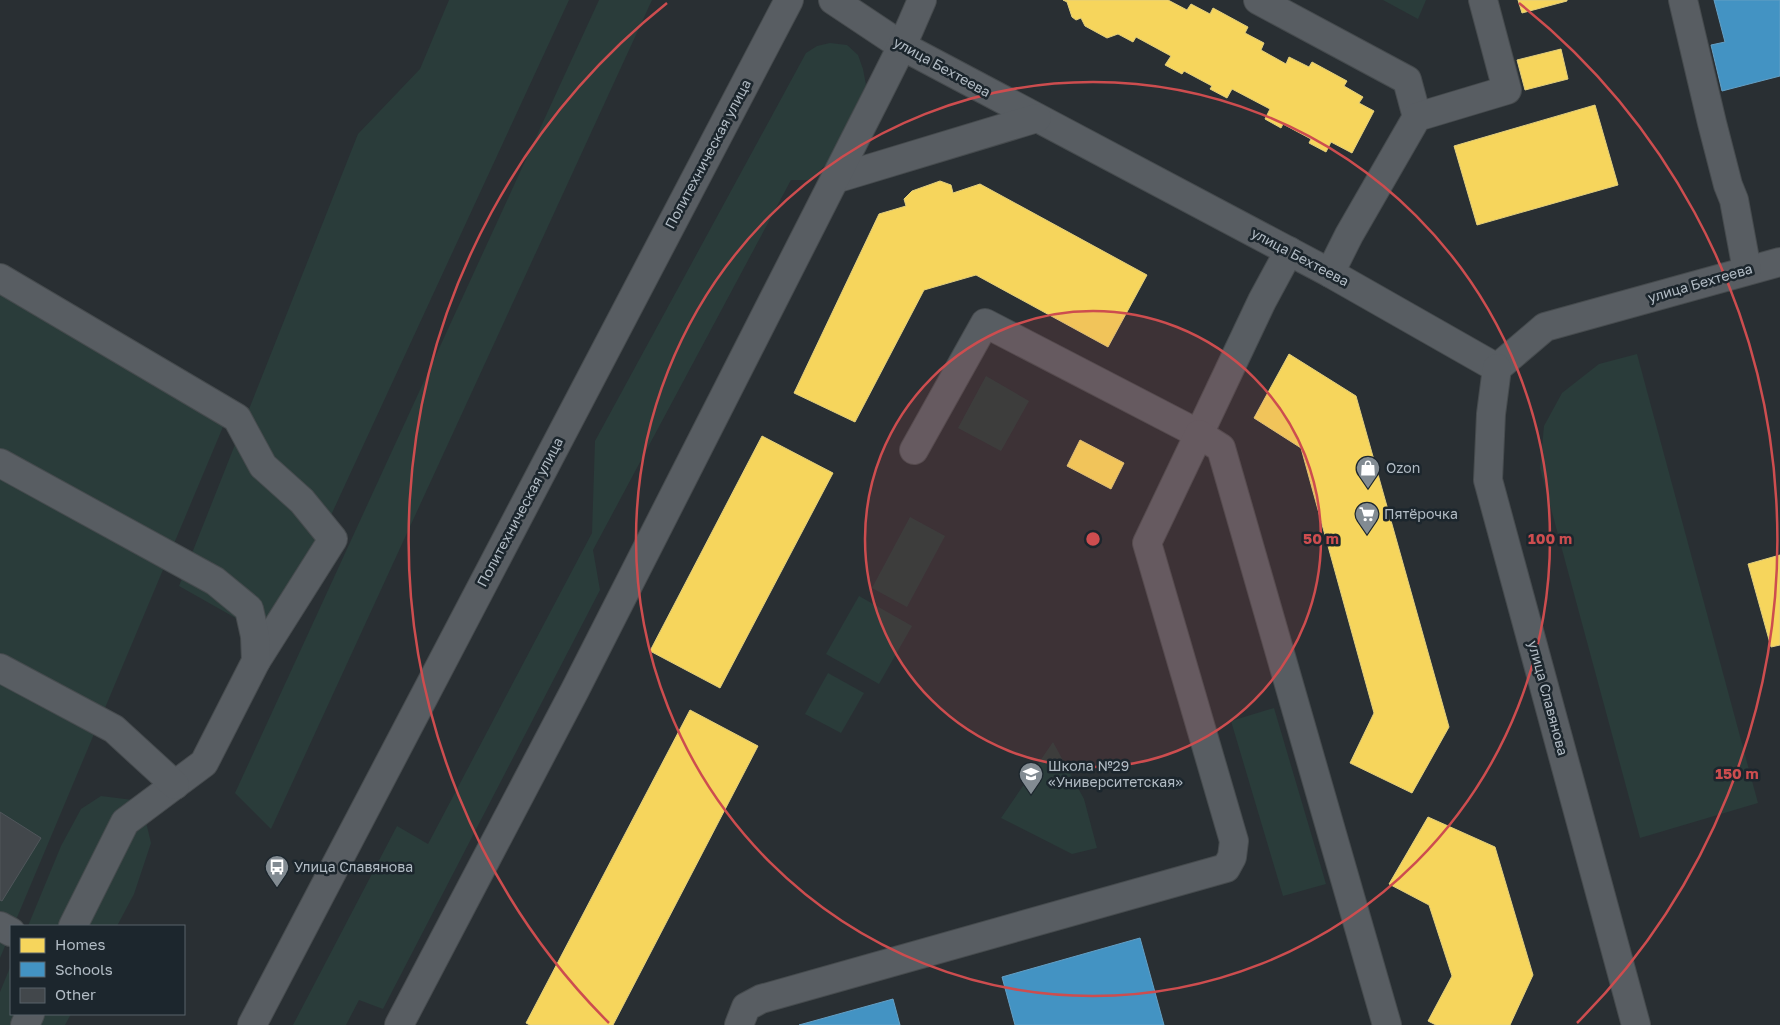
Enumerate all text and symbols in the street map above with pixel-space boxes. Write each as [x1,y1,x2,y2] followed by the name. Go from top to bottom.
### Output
[891,33,994,100] street label: улица Бехтеева
[661,76,754,231] street label: Политехническая улица
[1248,224,1352,289] street label: улица Бехтеева
[1646,259,1754,306] street label: улица Бехтеева
[473,434,566,589] street label: Политехническая улица
[1355,455,1381,489] shop icon: Ozon
[1386,459,1420,476] place label: Ozon
[1354,501,1380,535] supermarket icon: Пятёрочка
[1384,505,1458,522] place label: Пятёрочка
[1303,529,1339,547] text: 50 m
[1528,529,1572,547] text: 100 m
[1084,530,1102,548] centre of rings
[1525,638,1572,757] street label: улица Славянова
[1048,757,1183,790] place label: Школа №29 «Университетская»
[1018,761,1044,795] school or university icon: Школа №29 «Университетская»
[1715,764,1759,782] text: 150 m
[264,854,290,888] bus stop icon: Улица Славянова
[294,858,413,875] place label: Улица Славянова
[10,925,185,1015] legend
[55,935,105,953] text: Homes
[55,960,113,978] text: Schools
[55,985,96,1003] text: Other

